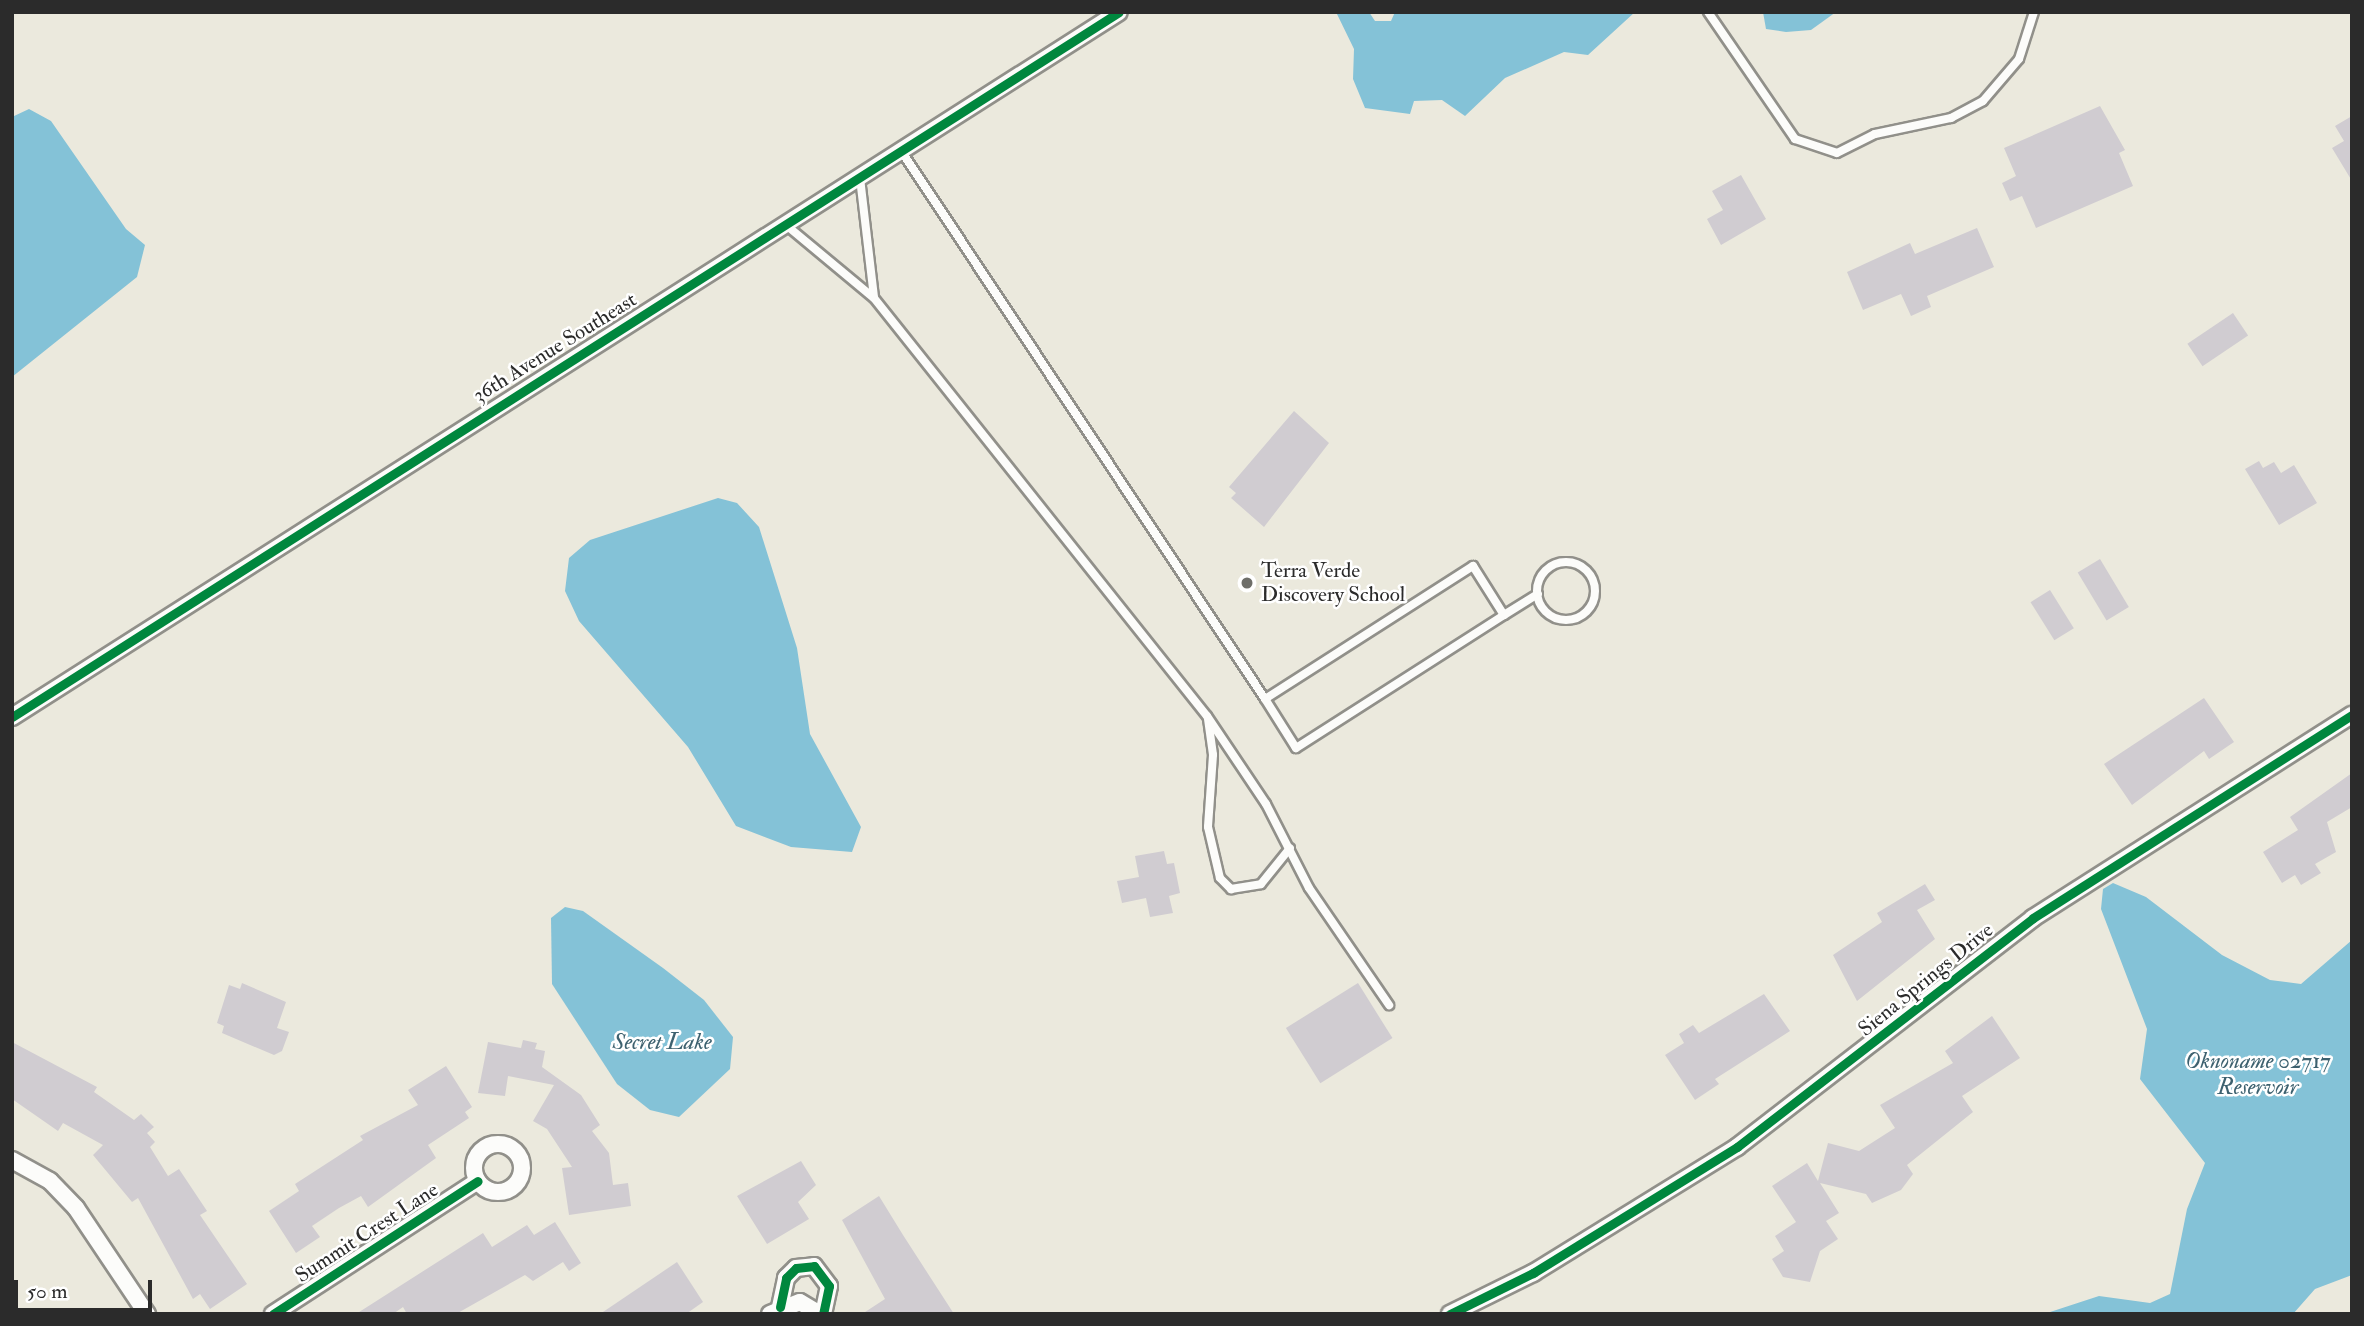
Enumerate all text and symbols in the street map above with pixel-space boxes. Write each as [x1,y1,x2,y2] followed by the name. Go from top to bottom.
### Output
[469,288,641,408] street label: 36th Avenue Southeast
[1261,558,1405,608] place label: Terra Verde Discovery School
[1239,575,1255,591] marker: Terra Verde Discovery School
[1853,918,1999,1042] street label: Siena Springs Drive
[612,1028,712,1056] water label: Secret Lake
[2185,1047,2331,1101] water label: Oknoname 02717 Reservoir
[291,1177,443,1289] street label: Summit Crest Lane
[18,1266,156,1310] scale bar
[27,1278,68,1305] text: 50 m

